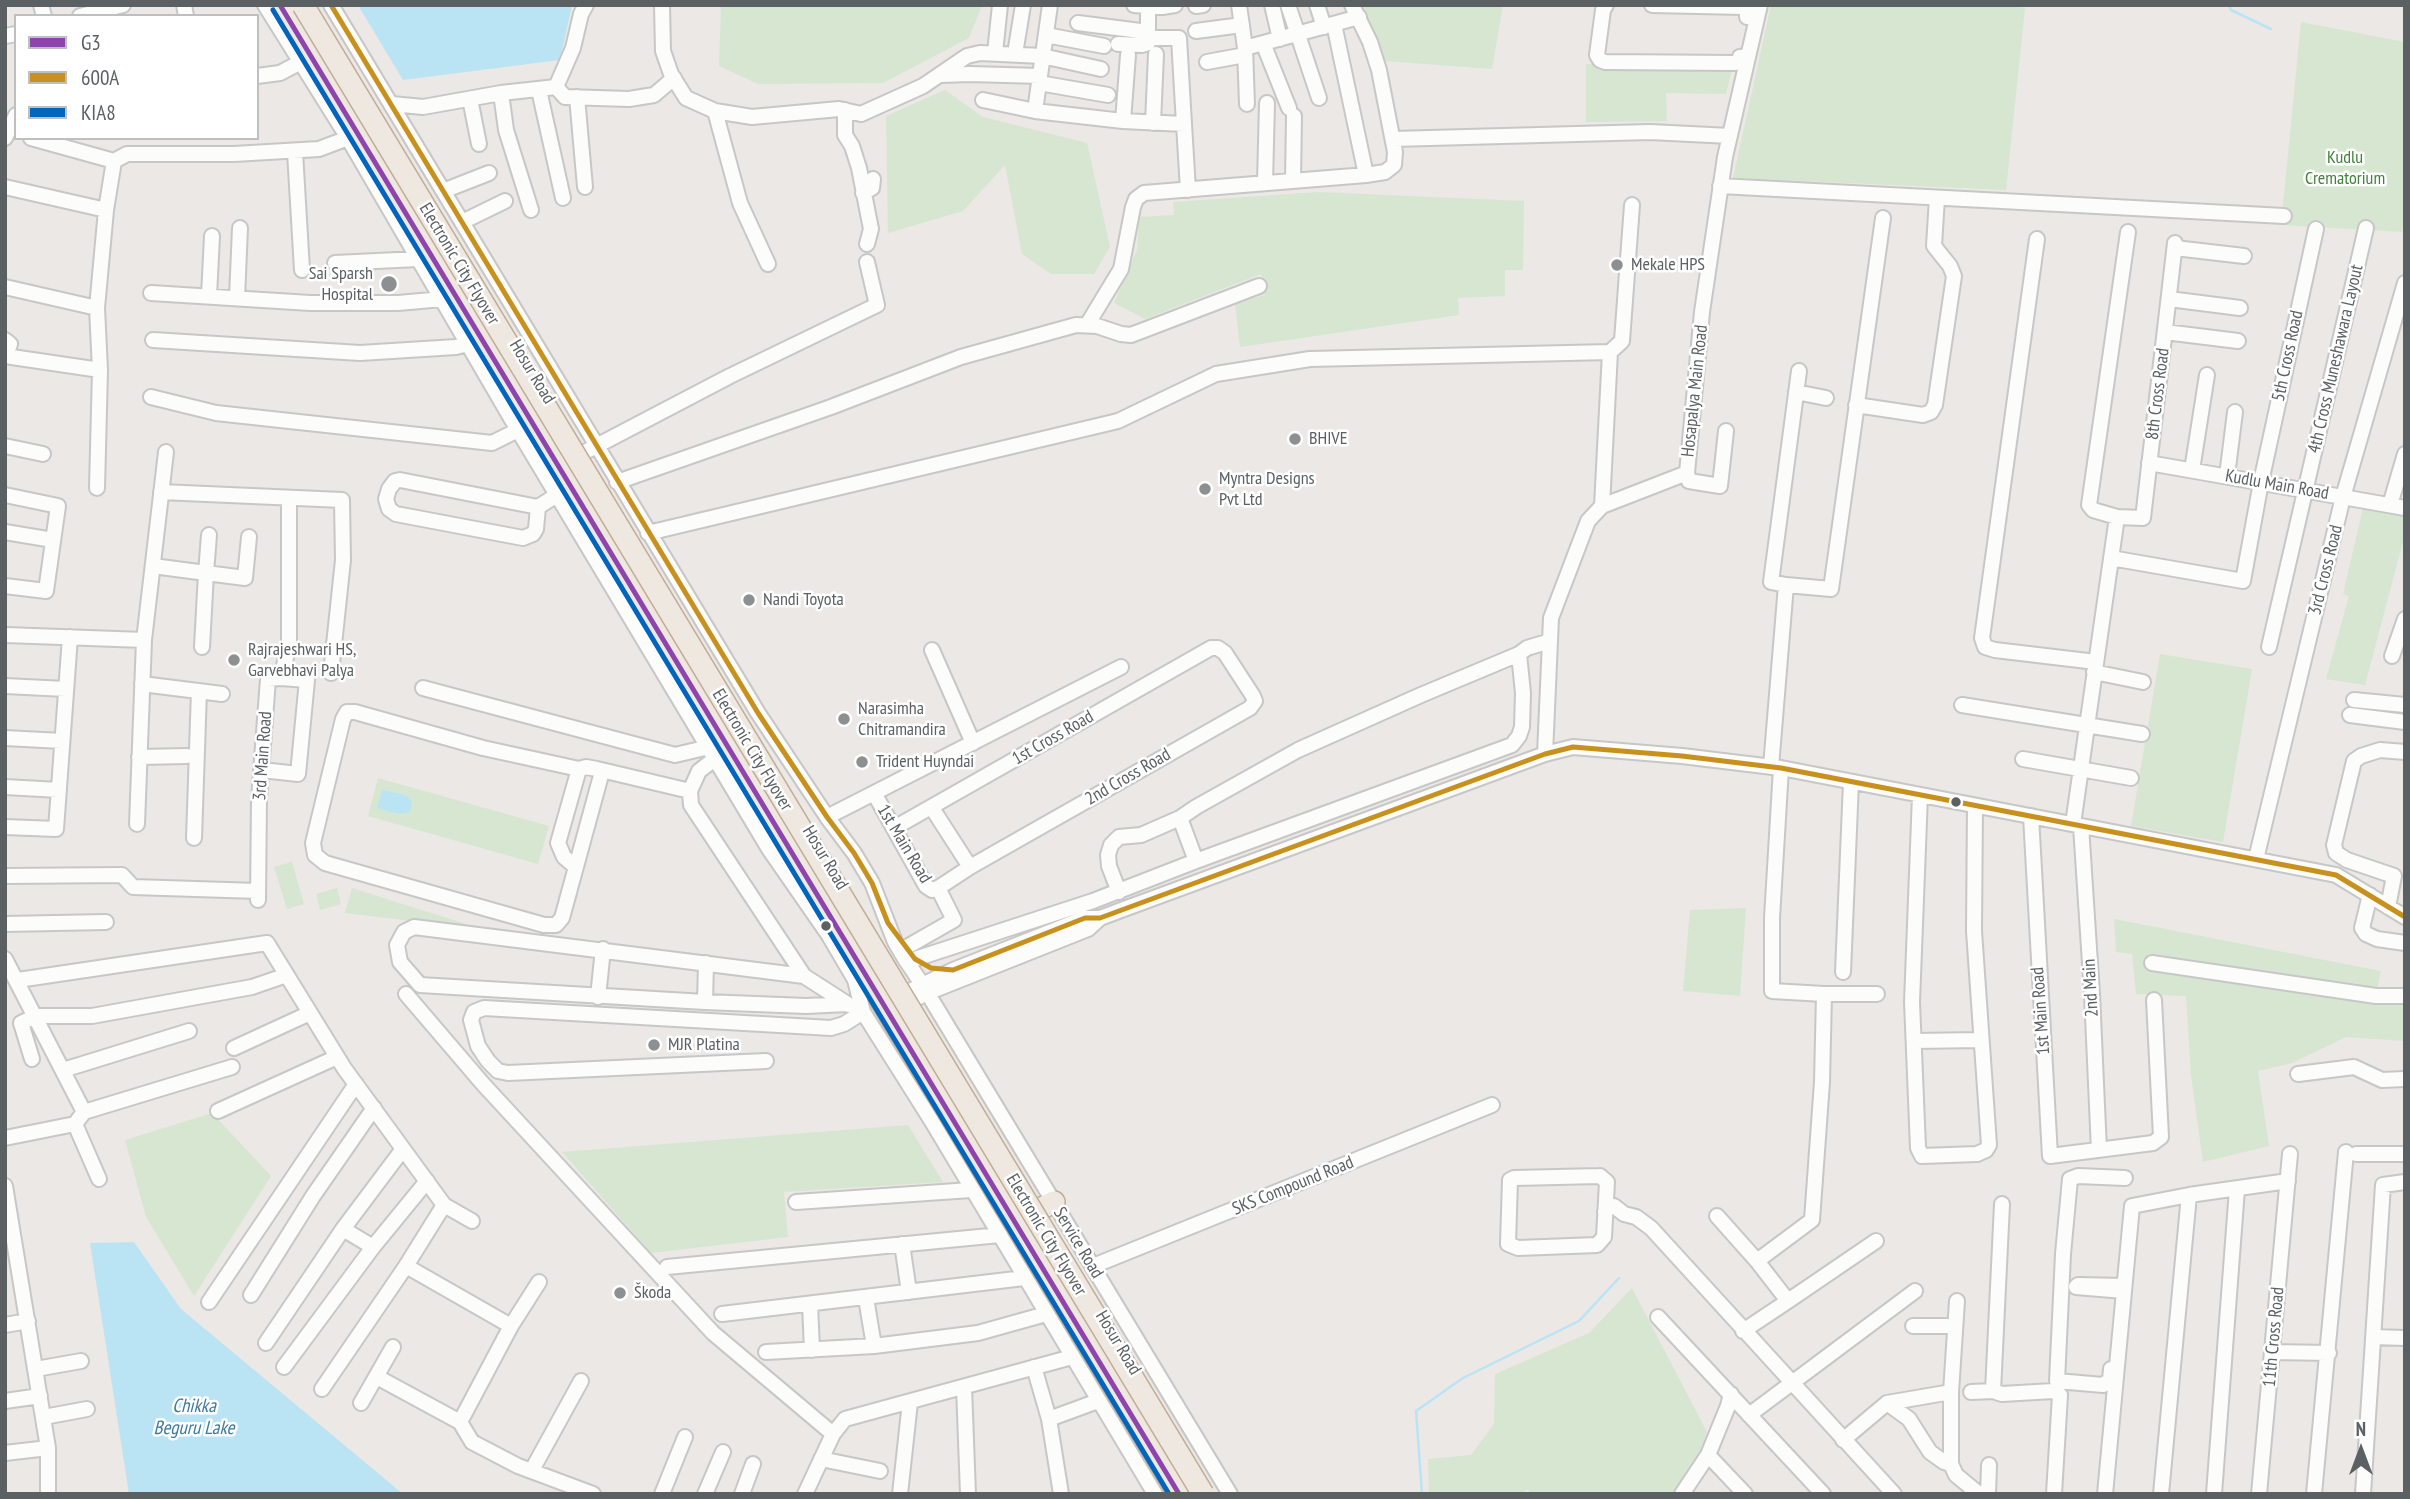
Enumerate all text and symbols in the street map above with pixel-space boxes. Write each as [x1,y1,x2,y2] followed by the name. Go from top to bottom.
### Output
[14,14,259,140] legend
[81,29,101,56] text: G3
[81,64,119,91] text: 600A
[81,99,116,126] text: KIA8
[2305,147,2385,190] park label: Kudlu Crematorium
[414,199,504,329] street label: Electronic City Flyover
[1631,254,1705,276] place label: Mekale HPS
[1609,257,1625,273] marker: Mekale HPS
[309,263,373,306] place label: Sai Sparsh Hospital
[2304,263,2368,455] street label: 4th Cross Muneshawara Layout
[379,274,399,294] marker: Sai Sparsh Hospital
[2268,309,2308,403] street label: 5th Cross Road
[1677,324,1713,458] street label: Hosapalya Main Road
[505,336,559,408] street label: Hosur Road
[2142,347,2174,441] street label: 8th Cross Road
[1309,428,1347,450] place label: BHIVE
[1287,431,1303,447] marker: BHIVE
[2223,465,2331,505] street label: Kudlu Main Road
[1219,468,1315,510] place label: Myntra Designs Pvt Ltd
[1197,481,1213,497] marker: Myntra Designs Pvt Ltd
[2304,523,2348,617] street label: 3rd Cross Road
[763,589,844,611] place label: Nandi Toyota
[741,592,757,608] marker: Nandi Toyota
[248,639,356,682] place label: Rajrajeshwari HS, Garvebhavi Palya
[226,652,242,668] marker: Rajrajeshwari HS, Garvebhavi Palya
[707,685,797,815] street label: Electronic City Flyover
[858,698,946,740] place label: Narasimha Chitramandira
[1008,706,1098,770] street label: 1st Cross Road
[249,711,277,801] street label: 3rd Main Road
[836,711,852,727] marker: Narasimha Chitramandira
[1081,744,1175,810] street label: 2nd Cross Road
[876,751,974,773] place label: Trident Huyndai
[854,754,870,770] marker: Trident Huyndai
[1949,795,1963,809] unlabelled marker
[872,801,936,887] street label: 1st Main Road
[798,822,852,894] street label: Hosur Road
[819,919,833,933] unlabelled marker
[2079,958,2103,1018] street label: 2nd Main
[2027,966,2055,1056] street label: 1st Main Road
[668,1034,740,1056] place label: MJR Platina
[646,1037,662,1053] marker: MJR Platina
[1229,1152,1357,1220] street label: SKS Compound Road
[1001,1170,1091,1300] street label: Electronic City Flyover
[1048,1204,1108,1282] street label: Service Road
[634,1282,671,1304] place label: Škoda
[612,1285,628,1301] marker: Škoda
[2259,1286,2289,1388] street label: 11th Cross Road
[1091,1307,1145,1379] street label: Hosur Road
[154,1396,234,1440] water label: Chikka Beguru Lake
[2326,1415,2396,1485] north arrow
[2356,1417,2366,1441] text: N

